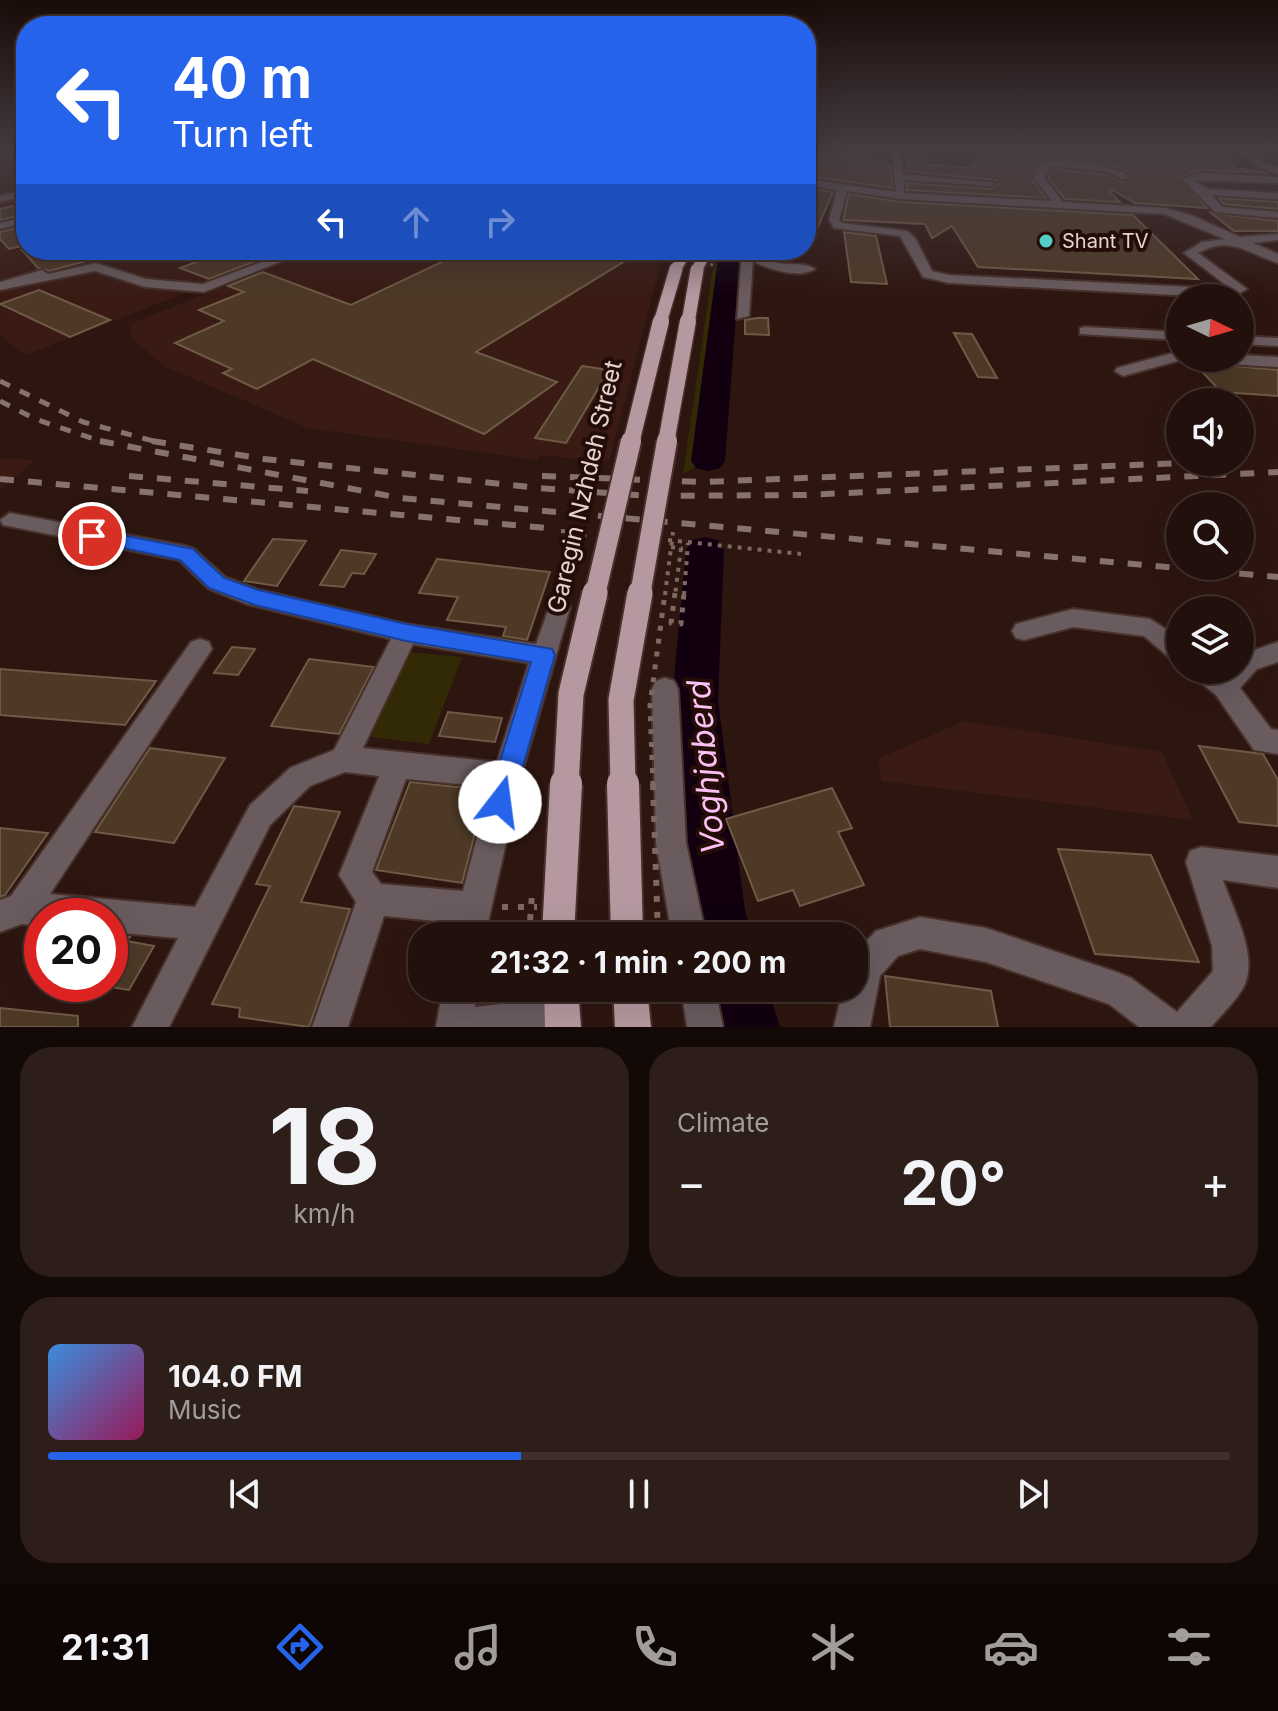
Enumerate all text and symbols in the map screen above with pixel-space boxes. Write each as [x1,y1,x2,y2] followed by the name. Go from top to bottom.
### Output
[172,44,312,112] text: 40 m
[40,48,144,152] icon: left
[172,112,313,156] text: Turn left
[310,200,354,244] icon: left
[394,200,438,244] icon: ahead
[478,200,522,244] icon: right
[1062,229,1149,253] place label: Shant TV
[1037,232,1055,250] marker: Shant TV
[1166,284,1254,372] north arrow
[1166,284,1254,684] map controls
[541,358,628,616] street label: Garegin Nzhdeh Street
[1166,388,1254,476] button: sound
[1166,492,1254,580] button: search
[58,502,126,570] pin
[70,514,114,558] icon: arrive
[1166,596,1254,684] button: layers
[678,678,733,856] water label: Voghjaberd
[458,760,542,844] position arrow
[24,898,128,1002] speed limit sign: 20
[490,944,786,980] text: 21:32 · 1 min · 200 m
[268,1083,381,1209] text: 18
[677,1107,769,1138] text: Climate
[901,1147,1006,1219] text: 20°
[677,1156,706,1210] text: −
[1201,1156,1230,1210] text: +
[294,1198,355,1229] text: km/h
[168,1358,302,1394] text: 104.0 FM
[168,1394,242,1425] text: Music
[223,1472,267,1516] icon: previous
[617,1472,661,1516] icon: pause
[1011,1472,1055,1516] icon: next
[272,1619,328,1675] icon: directions
[450,1619,506,1675] icon: music
[627,1619,683,1675] icon: phone
[805,1619,861,1675] icon: climate
[983,1619,1039,1675] icon: car
[1161,1619,1217,1675] icon: filters
[61,1625,150,1669] text: 21:31

